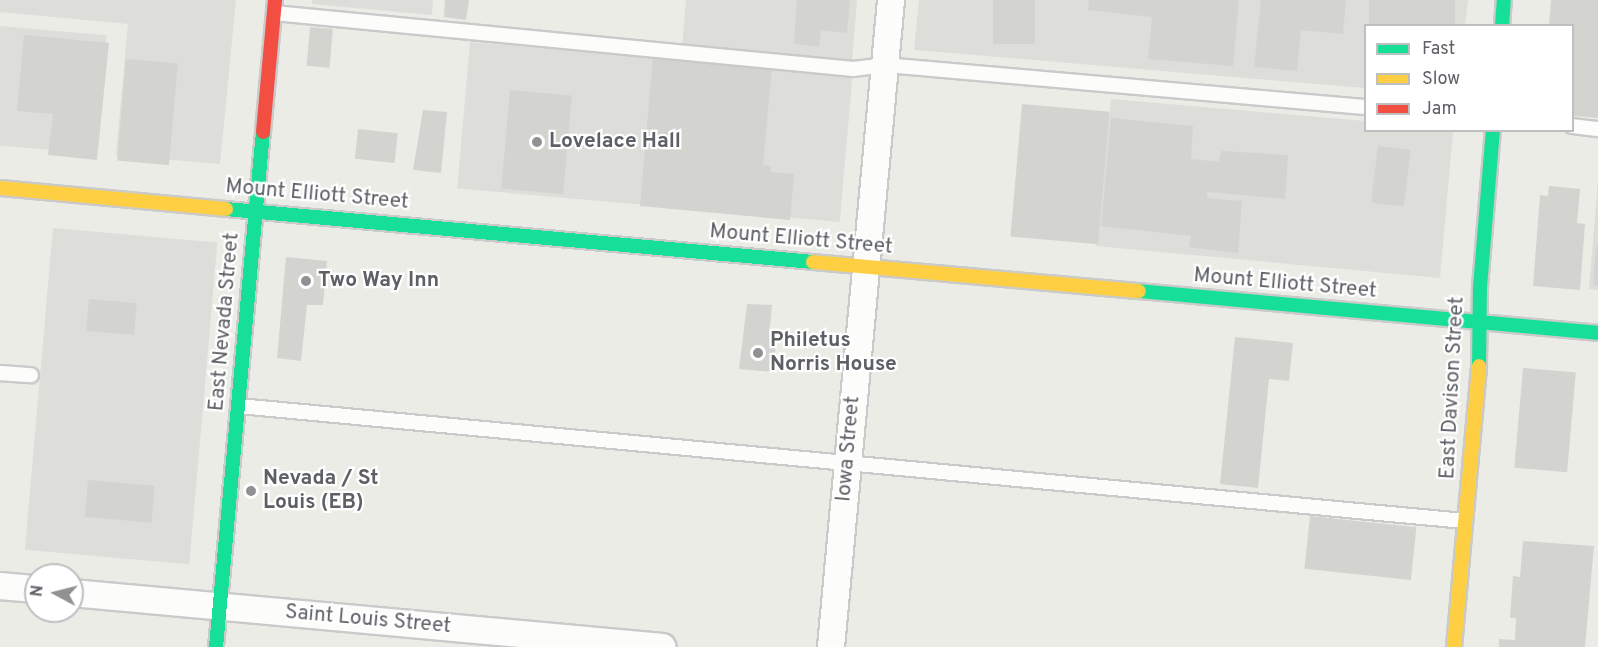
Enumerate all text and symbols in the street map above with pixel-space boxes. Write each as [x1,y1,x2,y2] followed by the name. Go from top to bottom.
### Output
[1364,24,1574,132] legend
[1422,38,1455,61] text: Fast
[1422,68,1460,91] text: Slow
[1422,98,1457,121] text: Jam
[549,129,681,155] place label: Lovelace Hall
[530,135,544,149] marker: Lovelace Hall
[224,174,410,216] street label: Mount Elliott Street
[708,219,894,261] street label: Mount Elliott Street
[205,232,245,412] street label: East Nevada Street
[1192,263,1378,305] street label: Mount Elliott Street
[318,268,439,294] place label: Two Way Inn
[299,274,313,288] marker: Two Way Inn
[1436,296,1470,480] street label: East Davison Street
[770,328,897,378] place label: Philetus Norris House
[751,346,765,360] marker: Philetus Norris House
[832,395,866,503] street label: Iowa Street
[263,466,379,516] place label: Nevada / St Louis (EB)
[244,484,258,498] marker: Nevada / St Louis (EB)
[24,563,84,623] north arrow
[27,584,49,598] text: N
[284,600,452,640] street label: Saint Louis Street

